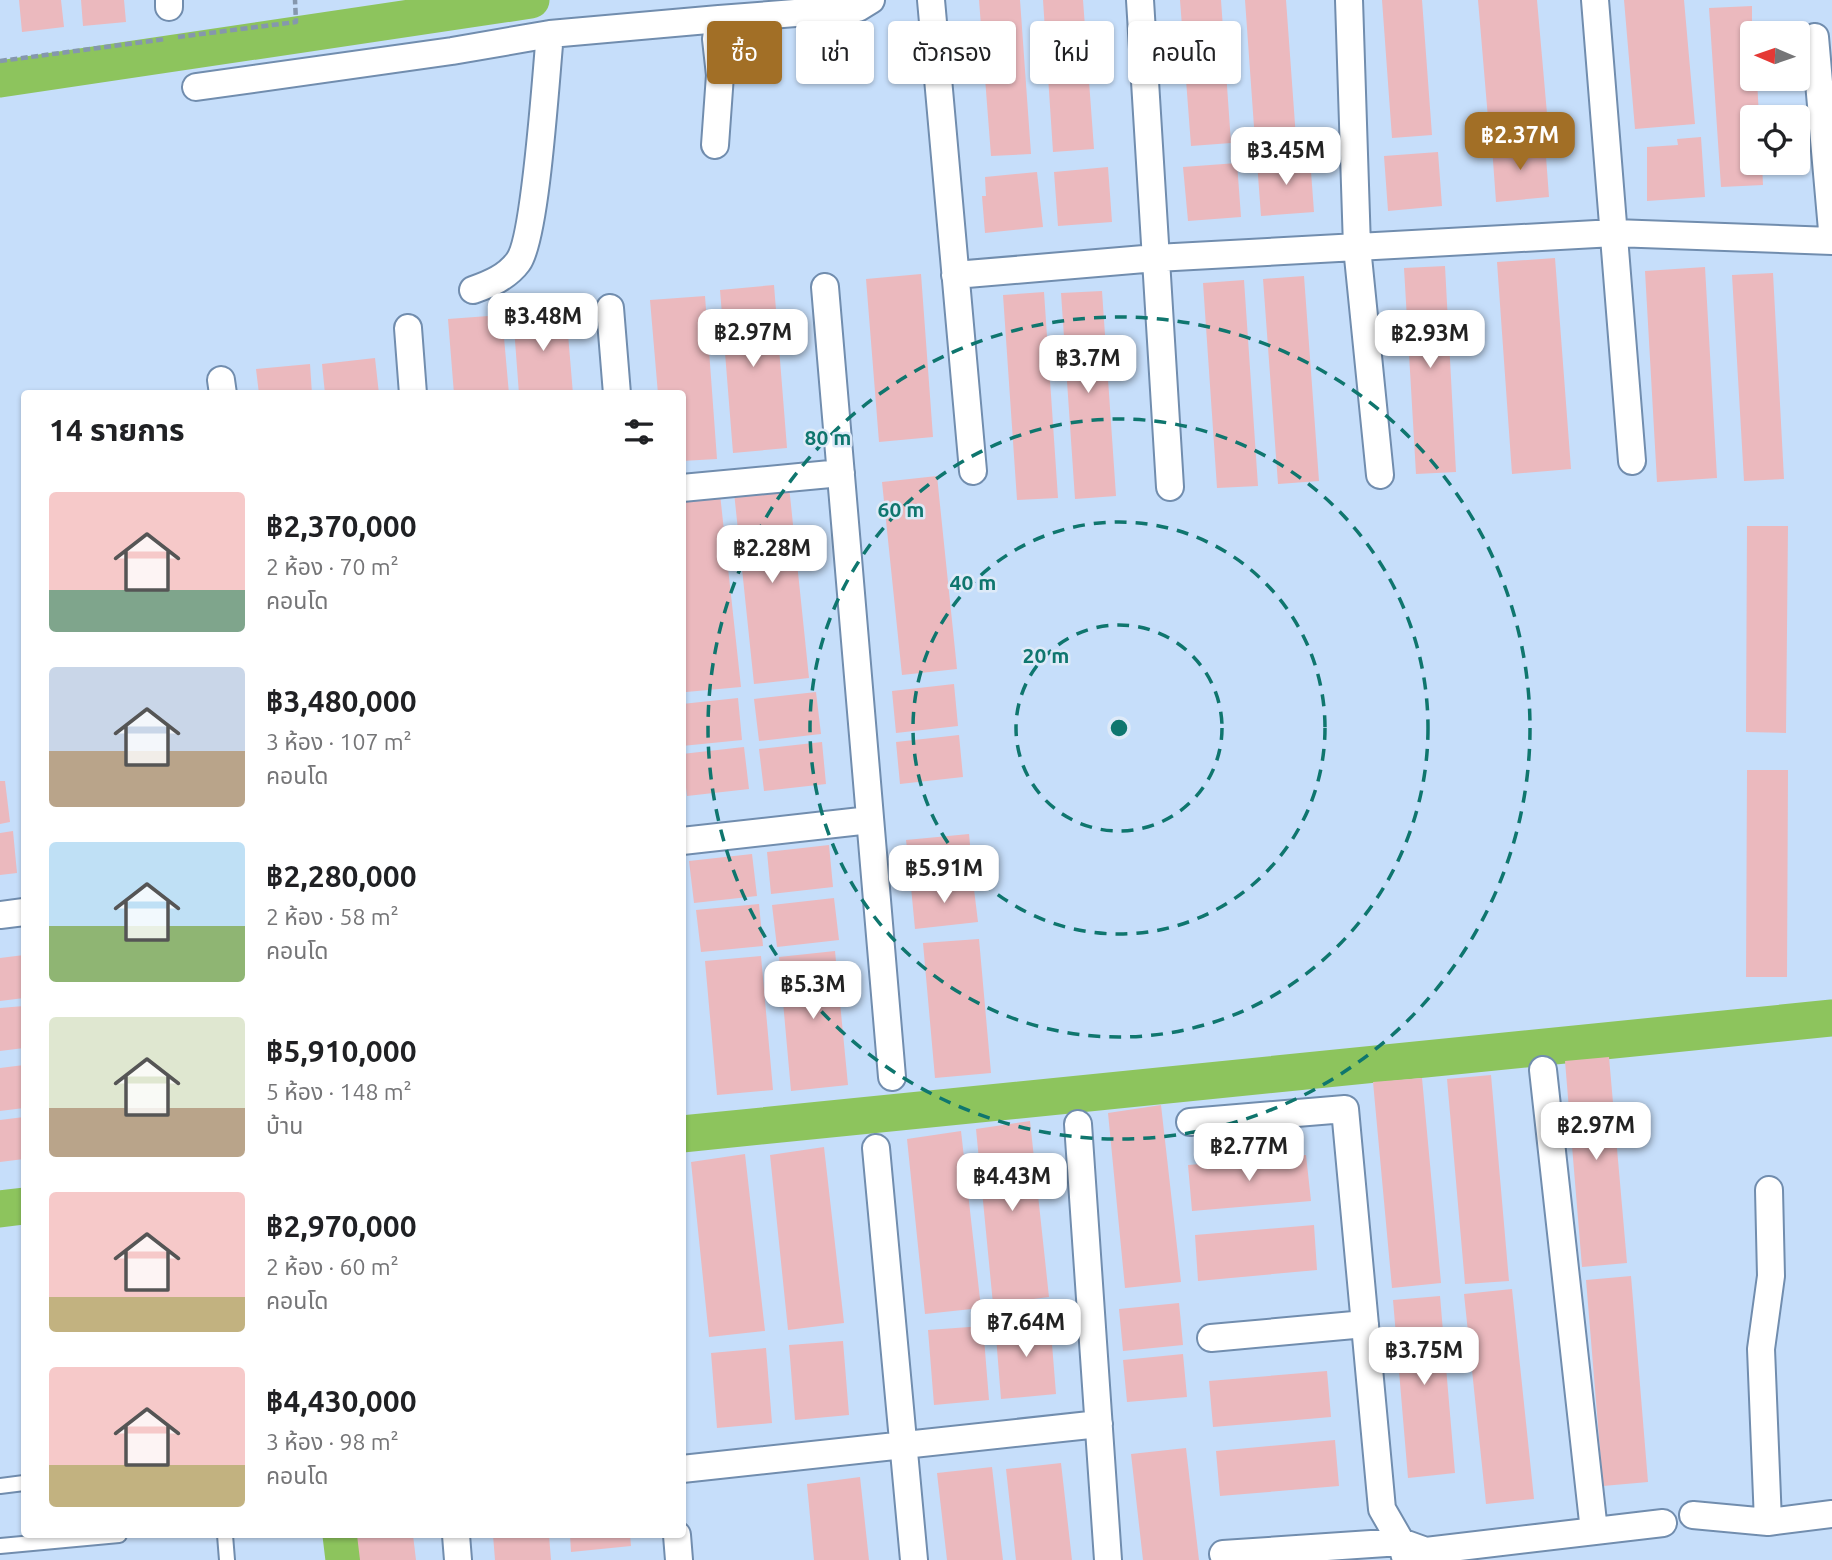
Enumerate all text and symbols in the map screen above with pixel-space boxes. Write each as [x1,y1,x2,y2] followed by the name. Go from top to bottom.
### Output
[707,21,782,84] chip: ซื้อ
[796,21,874,84] chip: เช่า
[888,21,1016,84] chip: ตัวกรอง
[1030,21,1114,84] chip: ใหม่
[1128,21,1241,84] chip: คอนโด
[1740,21,1810,91] north arrow
[1740,21,1810,175] map controls
[1740,105,1810,175] button: locate
[1463,113,1577,172] pin: ฿2.37M
[1481,122,1559,147] text: ฿2.37M
[1229,128,1343,187] pin: ฿3.45M
[1247,137,1325,162] text: ฿3.45M
[486,294,600,353] pin: ฿3.48M
[504,303,582,328] text: ฿3.48M
[696,310,810,369] pin: ฿2.97M
[1373,310,1487,370] pin: ฿2.93M
[714,319,792,344] text: ฿2.97M
[1391,320,1469,345] text: ฿2.93M
[1039,336,1137,395] pin: ฿3.7M
[1055,345,1121,370] text: ฿3.7M
[49,413,185,447] text: 14 รายการ
[620,413,658,451] icon: filters
[805,425,851,449] text: 80 m
[878,497,924,521] text: 60 m
[266,509,417,543] text: ฿2,370,000
[105,520,189,604] icon: home
[715,526,829,585] pin: ฿2.28M
[733,535,811,560] text: ฿2.28M
[266,554,399,579] text: 2 ห้อง · 70 m²
[950,570,996,594] text: 40 m
[266,588,328,613] text: คอนโด
[1023,643,1069,667] text: 20 m
[266,684,417,718] text: ฿3,480,000
[105,695,189,779] icon: home
[1107,716,1131,740] centre of rings
[266,729,412,754] text: 3 ห้อง · 107 m²
[266,763,328,788] text: คอนโด
[887,846,1001,905] pin: ฿5.91M
[905,855,983,880] text: ฿5.91M
[266,859,417,893] text: ฿2,280,000
[105,870,189,954] icon: home
[266,904,399,929] text: 2 ห้อง · 58 m²
[266,938,328,963] text: คอนโด
[764,962,862,1021] pin: ฿5.3M
[780,971,846,996] text: ฿5.3M
[266,1034,417,1068] text: ฿5,910,000
[105,1045,189,1129] icon: home
[266,1079,412,1104] text: 5 ห้อง · 148 m²
[1539,1102,1653,1162] pin: ฿2.97M
[1557,1112,1635,1137] text: ฿2.97M
[266,1113,303,1138] text: บ้าน
[1192,1124,1306,1183] pin: ฿2.77M
[1210,1133,1288,1158] text: ฿2.77M
[955,1154,1069,1213] pin: ฿4.43M
[973,1163,1051,1188] text: ฿4.43M
[266,1209,417,1243] text: ฿2,970,000
[105,1220,189,1304] icon: home
[266,1254,399,1279] text: 2 ห้อง · 60 m²
[266,1288,328,1313] text: คอนโด
[969,1300,1083,1359] pin: ฿7.64M
[987,1309,1065,1334] text: ฿7.64M
[1367,1328,1481,1387] pin: ฿3.75M
[1385,1337,1463,1362] text: ฿3.75M
[266,1384,417,1418] text: ฿4,430,000
[105,1395,189,1479] icon: home
[266,1429,399,1454] text: 3 ห้อง · 98 m²
[266,1463,328,1488] text: คอนโด

